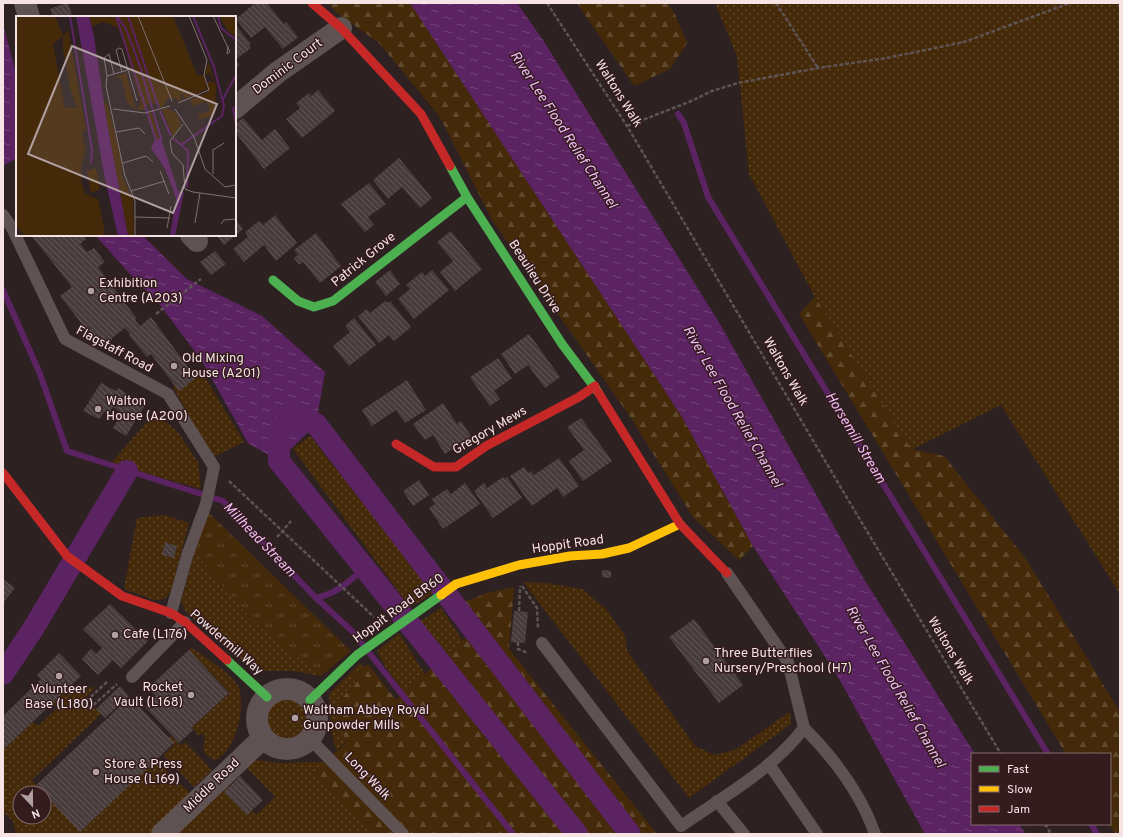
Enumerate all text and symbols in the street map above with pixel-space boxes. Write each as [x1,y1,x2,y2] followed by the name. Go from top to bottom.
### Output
[16,16,236,236] inset map
[250,35,326,99] street label: Dominic Court
[506,48,621,213] water label: River Lee Flood Relief Channel
[591,57,645,131] street label: Waltons Walk
[329,229,399,291] street label: Patrick Grove
[504,237,564,317] street label: Beaulieu Drive
[99,276,182,307] place label: Exhibition Centre (A203)
[86,286,96,296] marker: Exhibition Centre (A203)
[73,323,155,377] street label: Flagstaff Road
[679,323,786,492] water label: River Lee Flood Relief Channel
[759,335,811,409] street label: Waltons Walk
[182,351,260,382] place label: Old Mixing House (A201)
[169,361,179,371] marker: Old Mixing House (A201)
[821,389,889,487] water label: Horsemill Stream
[106,394,188,425] place label: Walton House (A200)
[450,403,530,459] street label: Gregory Mews
[93,404,103,414] marker: Walton House (A200)
[219,499,299,581] water label: Millhead Stream
[531,532,605,558] street label: Hoppit Road
[350,571,448,647] street label: Hoppit Road BR60
[842,603,949,772] water label: River Lee Flood Relief Channel
[186,607,266,679] street label: Powdermill Way
[923,614,977,688] street label: Waltons Walk
[123,627,187,643] place label: Cafe (L176)
[110,630,120,640] marker: Cafe (L176)
[714,646,852,677] place label: Three Butterflies Nursery/Preschool (H7)
[701,656,711,666] marker: Three Butterflies Nursery/Preschool (H7)
[54,671,64,681] marker: Volunteer Base (L180)
[113,680,183,711] place label: Rocket Vault (L168)
[25,682,93,713] place label: Volunteer Base (L180)
[186,690,196,700] marker: Rocket Vault (L168)
[303,703,429,734] place label: Waltham Abbey Royal Gunpowder Mills
[290,713,300,723] marker: Waltham Abbey Royal Gunpowder Mills
[340,750,394,804] street label: Long Walk
[971,753,1111,825] legend
[181,755,243,817] street label: Middle Road
[104,757,182,788] place label: Store & Press House (L169)
[1007,762,1029,778] text: Fast
[91,767,101,777] marker: Store & Press House (L169)
[1007,782,1033,798] text: Slow
[12,785,52,825] north arrow
[1007,802,1030,818] text: Jam
[29,805,42,821] text: N

